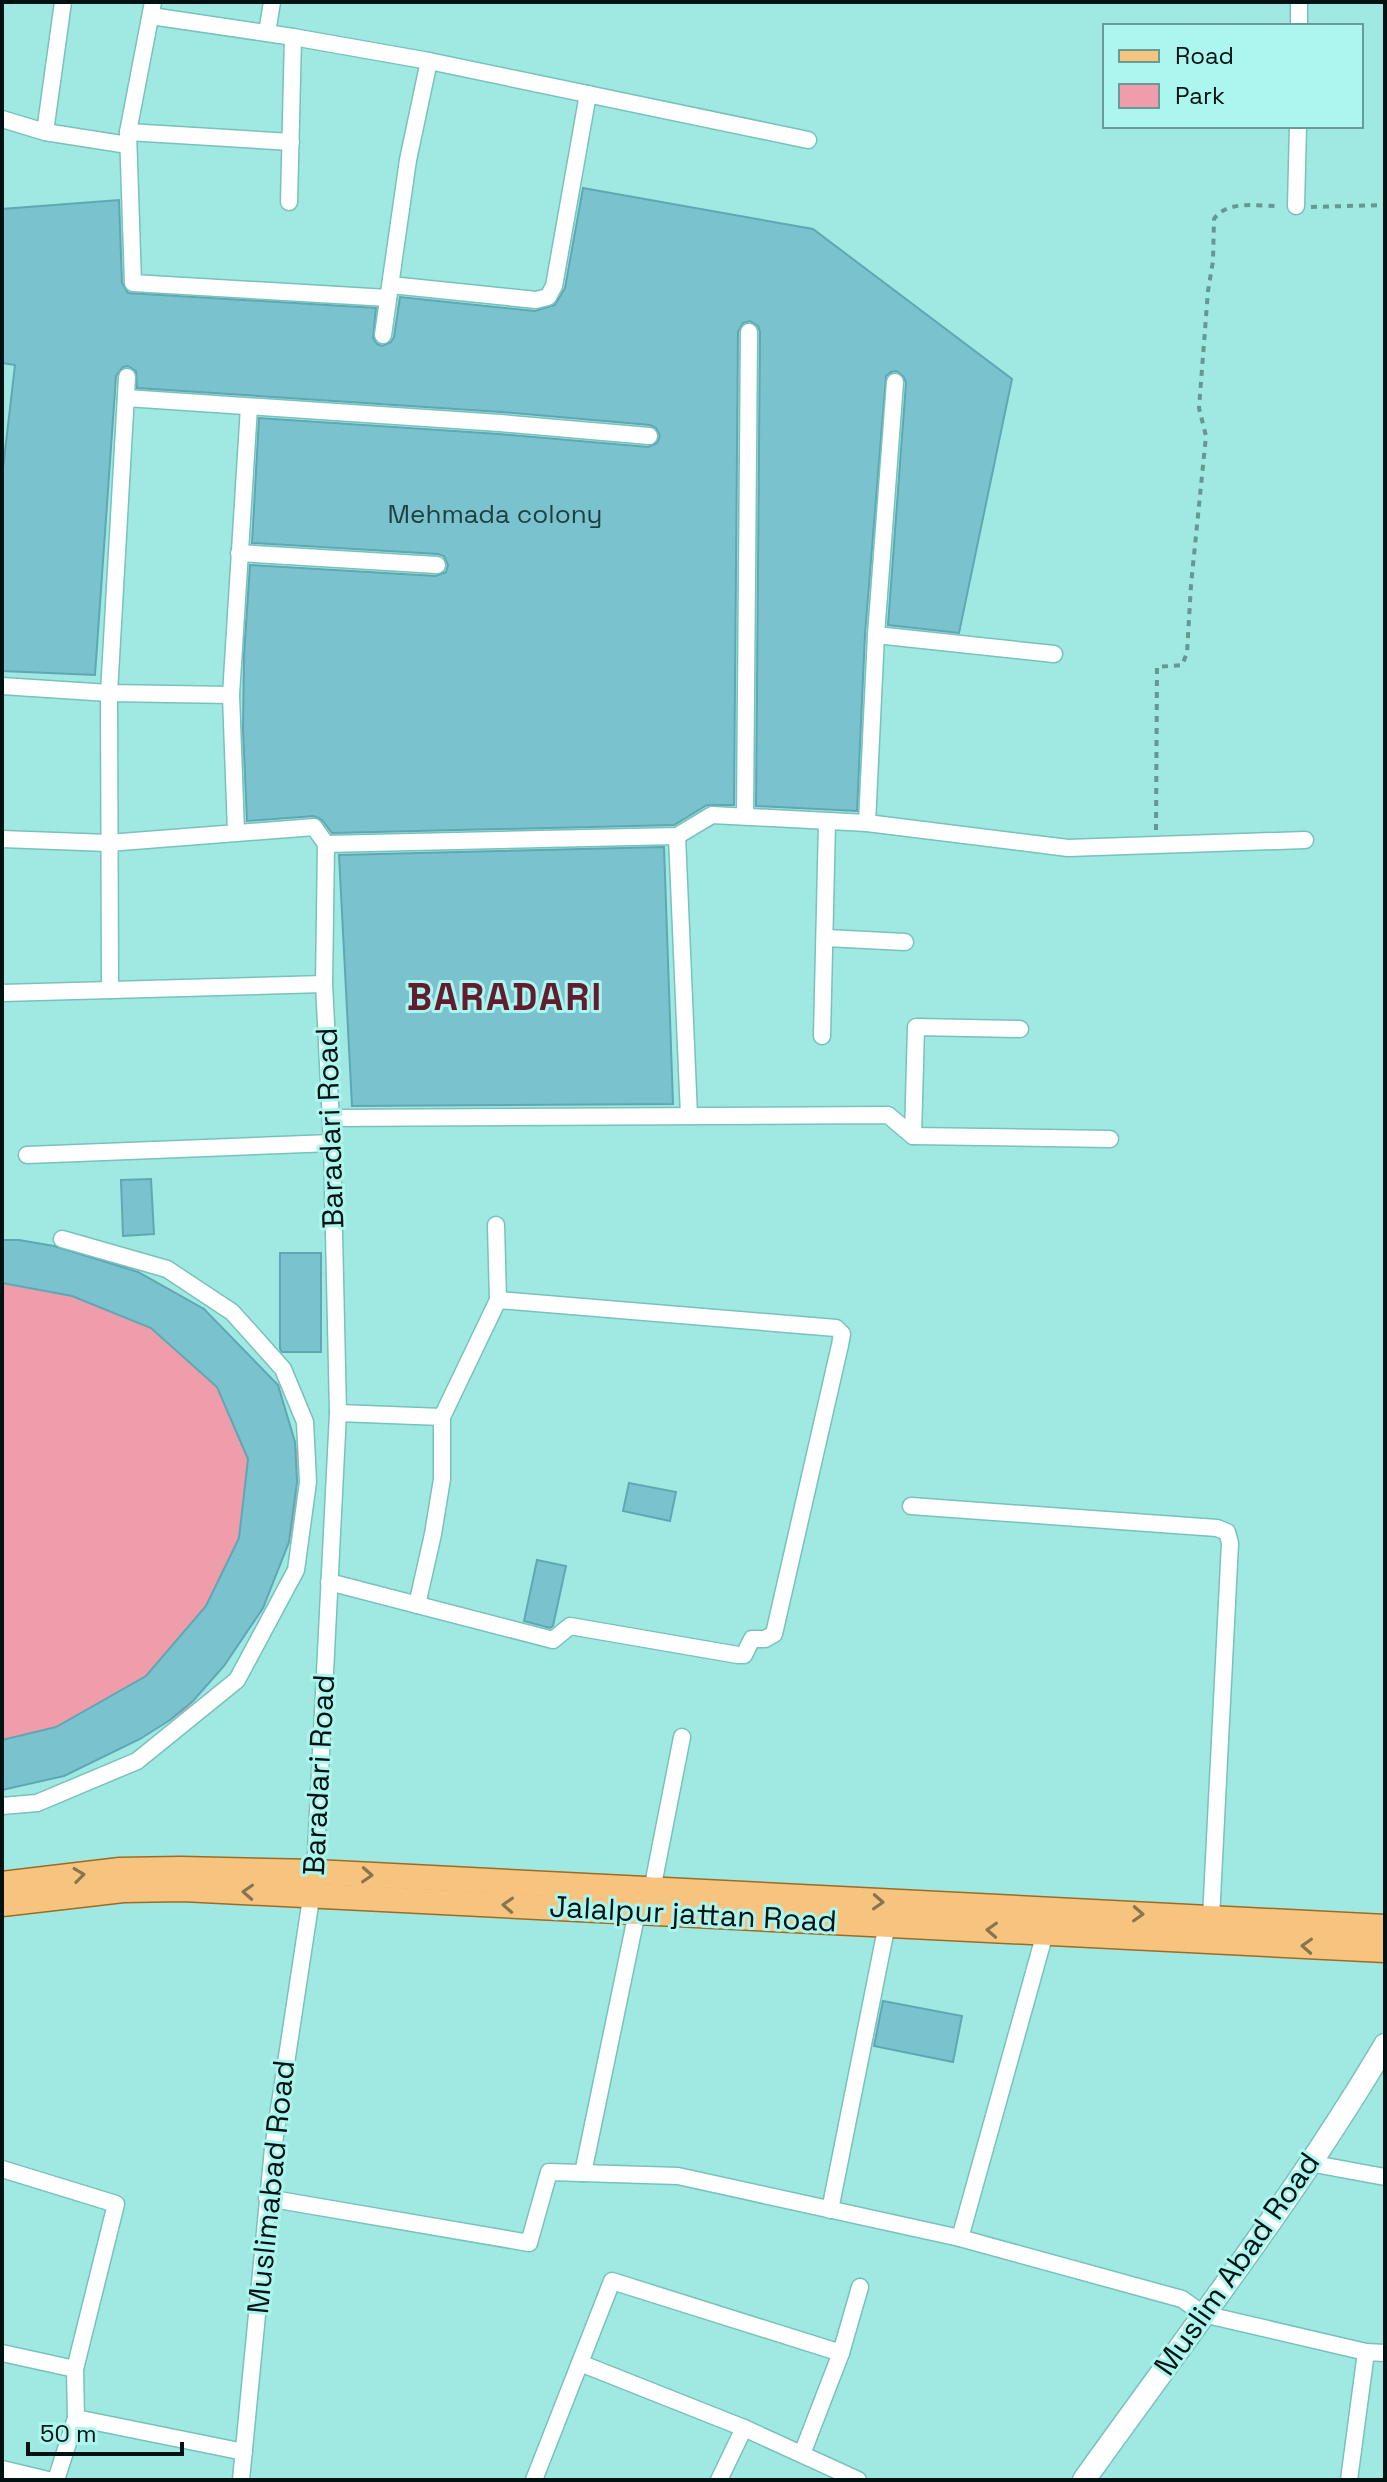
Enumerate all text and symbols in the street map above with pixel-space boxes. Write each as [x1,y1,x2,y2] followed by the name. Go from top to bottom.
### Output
[1103,24,1363,128] legend
[1175,40,1234,71] text: Road
[1175,80,1225,111] text: Park
[388,497,602,531] house number: Mehmada colony
[407,973,603,1021] district label: BARADARI
[306,1027,353,1229] street label: Baradari Road
[294,1673,343,1877] street label: Baradari Road
[73,1866,86,1883] one-way arrow
[361,1866,374,1883] one-way arrow
[242,1884,255,1901] one-way arrow
[548,1886,838,1941] street label: Jalalpur jattan Road
[872,1893,885,1910] one-way arrow
[501,1897,514,1914] one-way arrow
[1132,1906,1145,1923] one-way arrow
[985,1922,998,1939] one-way arrow
[1300,1938,1313,1955] one-way arrow
[238,2058,303,2316] street label: Muslimabad Road
[1145,2145,1328,2383] street label: Muslim Abad Road
[28,2406,182,2456] scale bar
[40,2418,97,2449] text: 50 m

